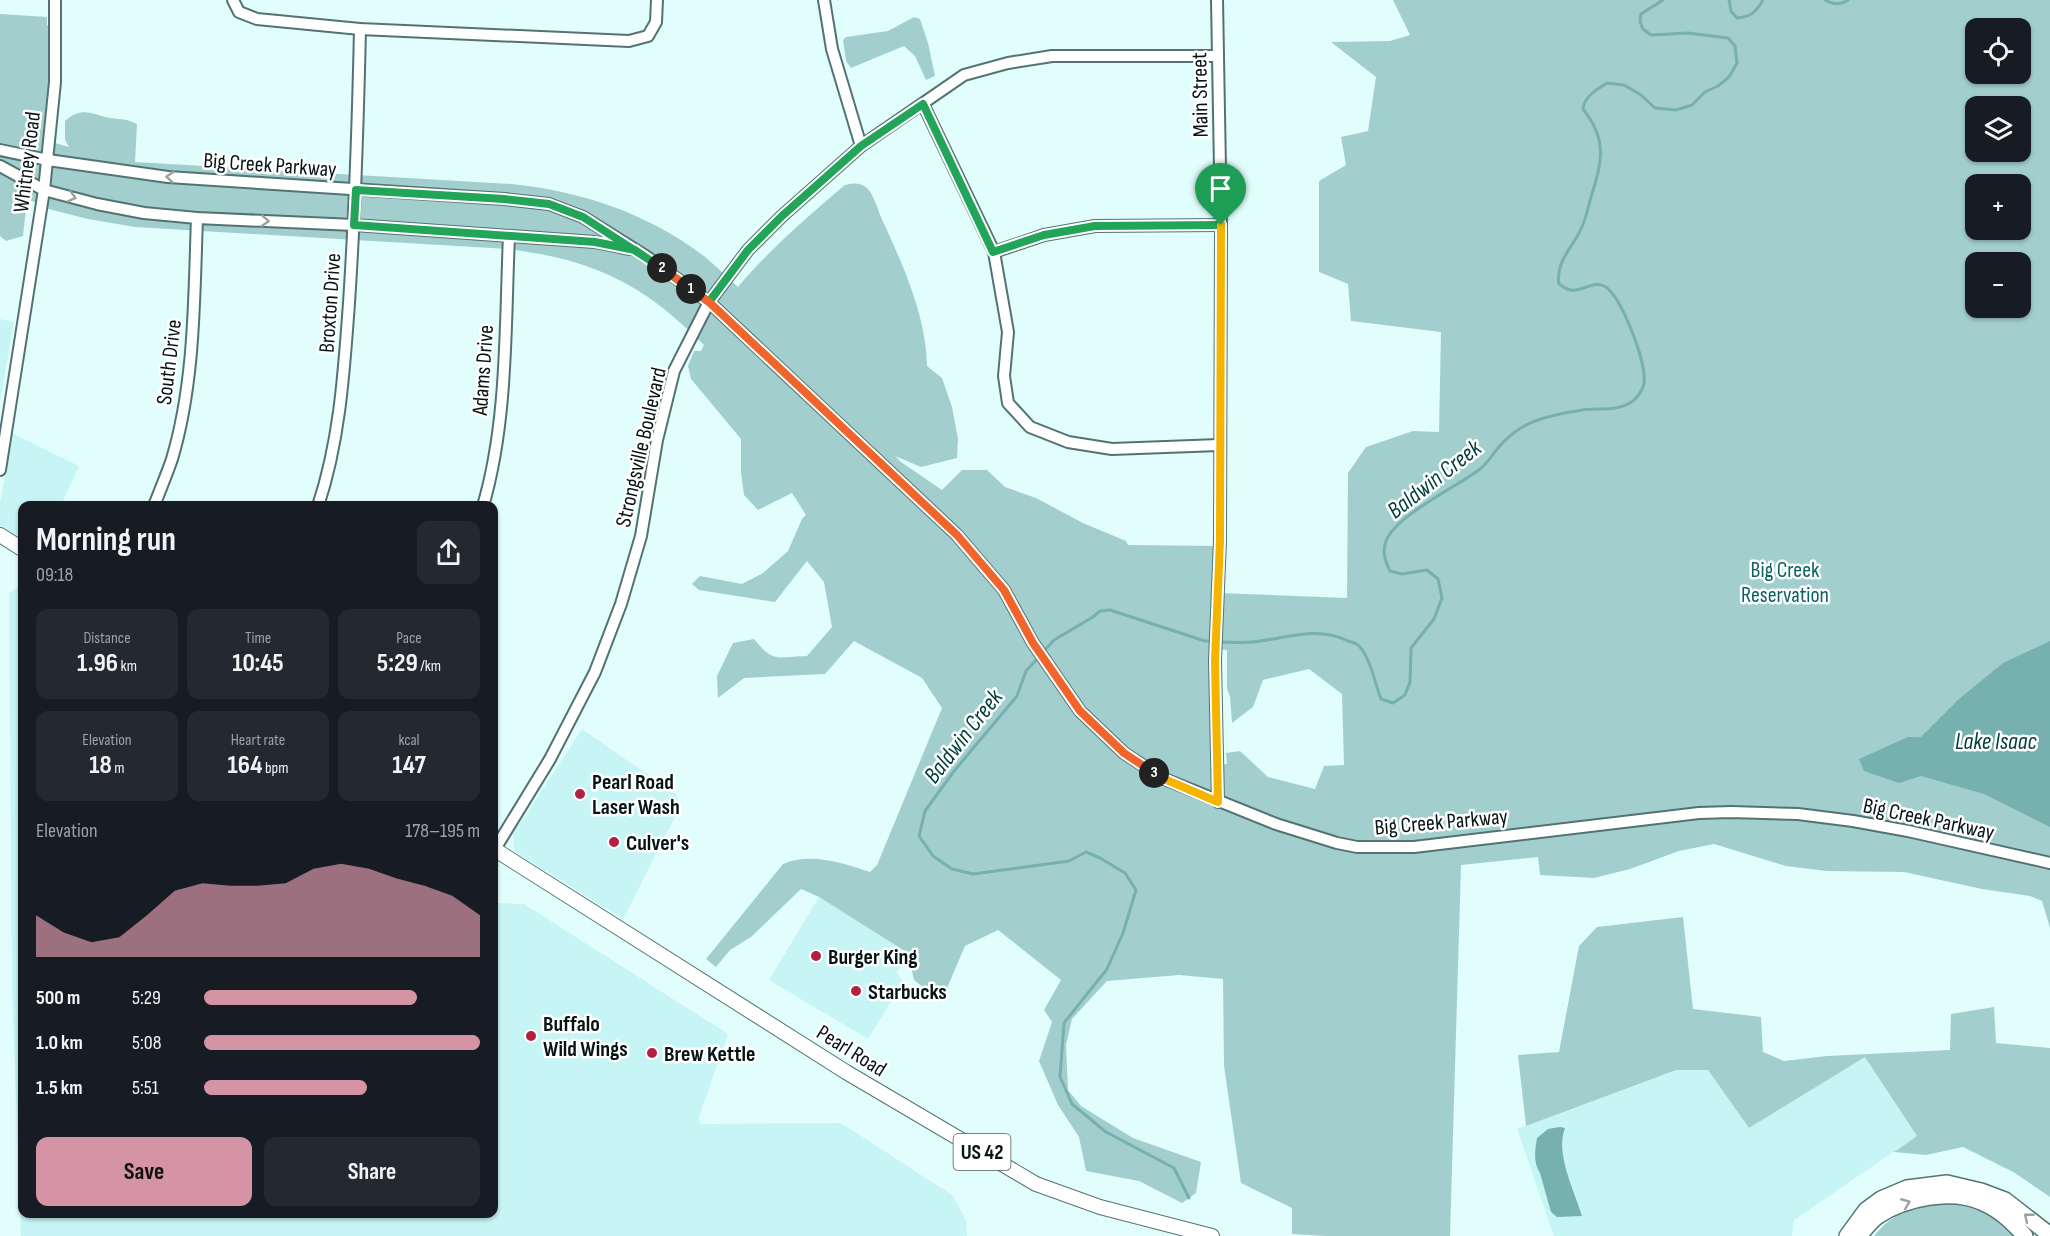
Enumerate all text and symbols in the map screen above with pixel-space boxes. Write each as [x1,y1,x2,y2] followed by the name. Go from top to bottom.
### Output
[1965,18,2031,318] map controls
[1965,18,2031,84] button: locate
[1186,52,1215,138] street label: Main Street
[1965,96,2031,162] button: layers
[8,110,47,214] street label: Whitney Road
[202,147,338,184] street label: Big Creek Parkway
[1195,163,1246,225] pin
[165,171,174,184] one-way arrow
[1204,172,1237,205] icon: arrive
[1965,174,2031,240] button: +
[67,190,77,202] one-way arrow
[261,215,270,228] one-way arrow
[314,252,347,354] street label: Broxton Drive
[1965,252,2031,318] button: −
[647,253,677,283] pin: 2
[658,258,666,277] text: 2
[676,274,706,304] pin: 1
[688,279,694,298] text: 1
[151,318,188,406] street label: South Drive
[467,324,500,417] street label: Adams Drive
[610,365,673,530] street label: Strongsville Boulevard
[1382,433,1488,525] water label: Baldwin Creek
[36,520,176,560] text: Morning run
[417,521,480,584] button: share
[1741,557,1829,609] park label: Big Creek Reservation
[36,563,73,587] text: 09:18
[83,629,131,648] text: Distance
[245,629,271,648] text: Time
[396,629,422,648] text: Pace
[77,648,118,679] text: 1.96
[232,648,284,679] text: 10:45
[377,648,418,679] text: 5:29
[118,657,137,676] text: km
[418,657,441,676] text: /km
[918,683,1010,789] water label: Baldwin Creek
[1955,727,2038,756] water label: Lake Isaac
[82,731,132,750] text: Elevation
[231,731,285,750] text: Heart rate
[398,731,420,750] text: kcal
[89,750,112,781] text: 18
[228,750,262,781] text: 164
[392,750,426,781] text: 147
[1139,758,1169,788] pin: 3
[112,759,125,778] text: m
[262,759,288,778] text: bpm
[1150,763,1158,782] text: 3
[592,769,680,821] place label: Pearl Road Laser Wash
[573,787,587,801] marker: Pearl Road Laser Wash
[1861,792,1997,847] street label: Big Creek Parkway
[1374,803,1509,842] street label: Big Creek Parkway
[36,819,98,843] text: Elevation
[405,819,480,843] text: 178–195 m
[626,830,689,857] place label: Culver's
[607,835,621,849] marker: Culver's
[828,944,918,971] place label: Burger King
[809,949,823,963] marker: Burger King
[868,979,947,1006] place label: Starbucks
[849,984,863,998] marker: Starbucks
[36,986,80,1010] text: 500 m
[132,986,161,1010] text: 5:29
[543,1011,628,1063] place label: Buffalo Wild Wings
[811,1019,891,1083] street label: Pearl Road
[524,1029,538,1043] marker: Buffalo Wild Wings
[36,1031,83,1055] text: 1.0 km
[132,1031,161,1055] text: 5:08
[664,1041,755,1068] place label: Brew Kettle
[645,1046,659,1060] marker: Brew Kettle
[36,1076,82,1100] text: 1.5 km
[132,1076,159,1100] text: 5:51
[954,1134,1010,1170] road number: US 42
[36,1137,252,1206] button: Save
[264,1137,480,1206] button: Share
[1901,1198,1911,1211] one-way arrow
[2024,1213,2035,1224] one-way arrow

